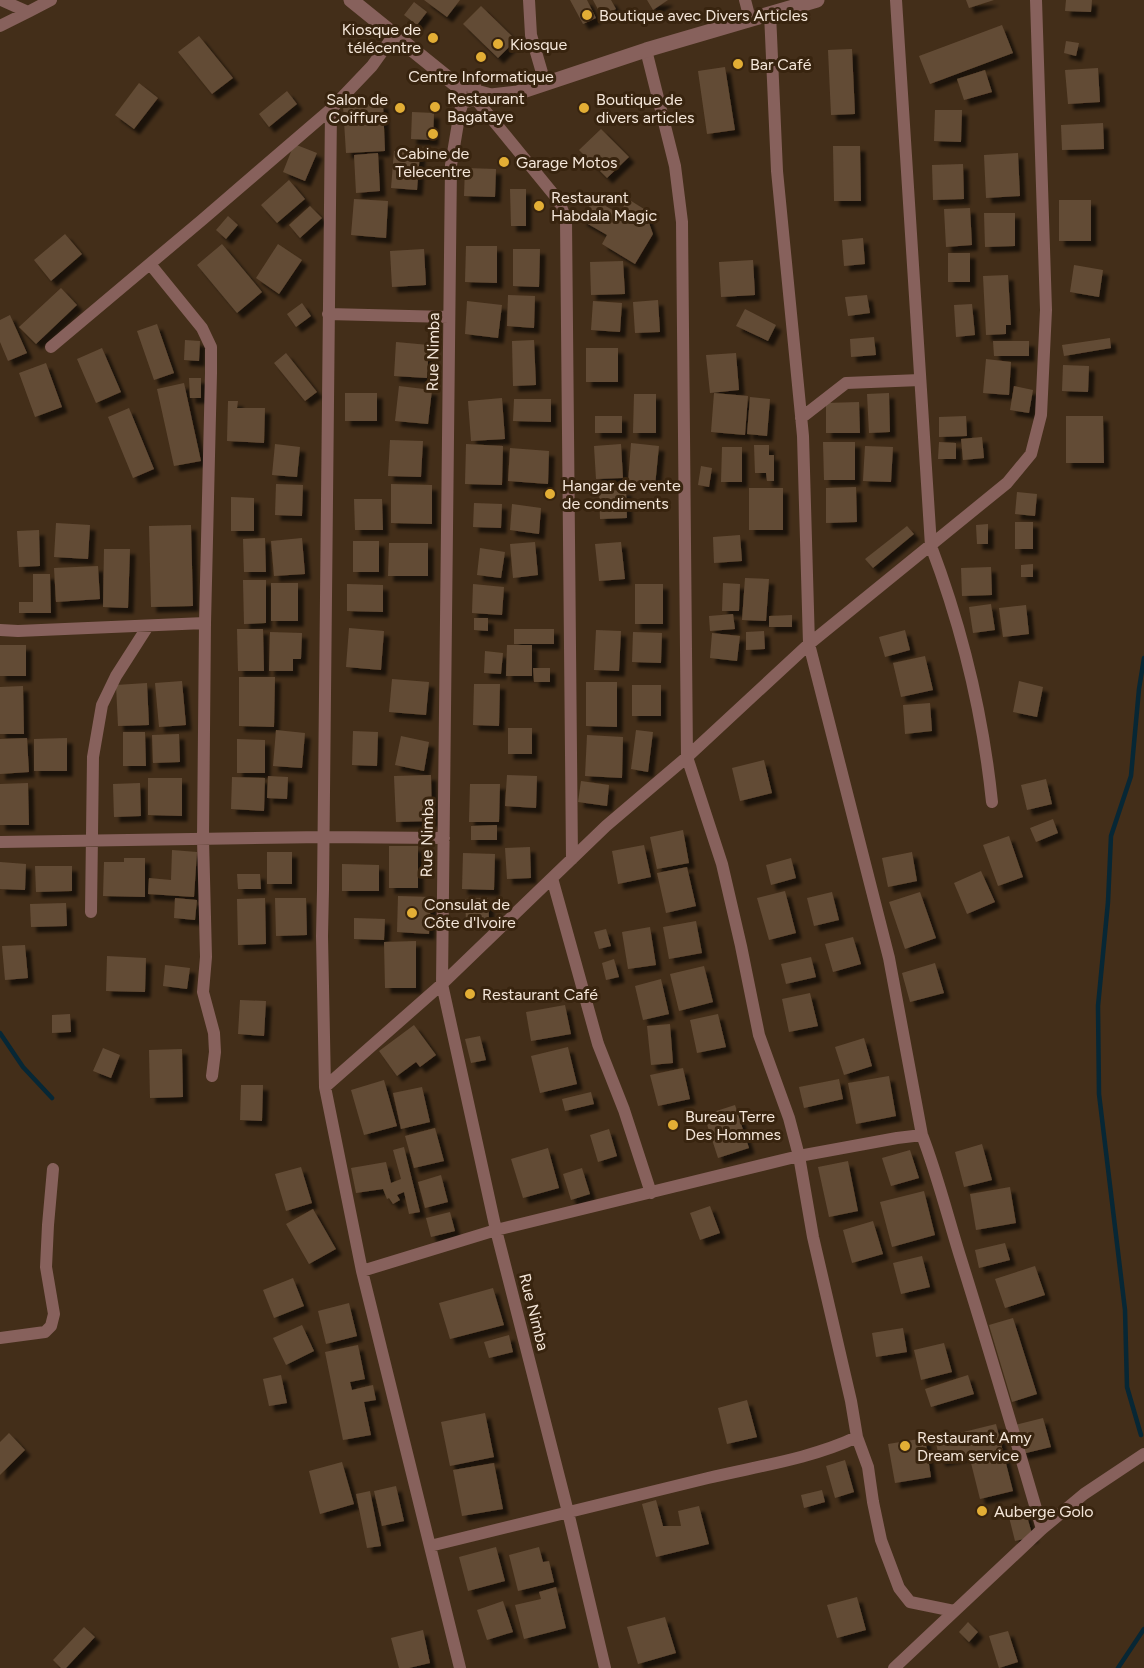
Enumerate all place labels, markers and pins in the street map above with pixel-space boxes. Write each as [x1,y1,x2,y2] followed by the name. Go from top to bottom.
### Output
[599,6,808,25] place label: Boutique avec Divers Articles
[580,8,594,22] marker: Boutique avec Divers Articles
[342,20,421,57] place label: Kiosque de télécentre
[426,31,440,45] marker: Kiosque de télécentre
[510,35,567,54] place label: Kiosque
[491,37,505,51] marker: Kiosque
[474,50,488,64] marker: Centre Informatique
[750,55,812,74] place label: Bar Café
[731,57,745,71] marker: Bar Café
[408,67,554,86] place label: Centre Informatique
[447,89,525,126] place label: Restaurant Bagataye
[326,90,388,127] place label: Salon de Coiffure
[596,90,694,127] place label: Boutique de divers articles
[428,100,442,114] marker: Restaurant Bagataye
[393,101,407,115] marker: Salon de Coiffure
[577,101,591,115] marker: Boutique de divers articles
[426,127,440,141] marker: Cabine de Telecentre
[395,144,471,181] place label: Cabine de Telecentre
[516,153,618,172] place label: Garage Motos
[497,155,511,169] marker: Garage Motos
[551,188,658,225] place label: Restaurant Habdala Magic
[532,199,546,213] marker: Restaurant Habdala Magic
[562,476,681,513] place label: Hangar de vente de condiments
[543,487,557,501] marker: Hangar de vente de condiments
[424,895,516,932] place label: Consulat de Côte d'Ivoire
[405,906,419,920] marker: Consulat de Côte d'Ivoire
[482,985,598,1004] place label: Restaurant Café
[463,987,477,1001] marker: Restaurant Café
[685,1107,781,1144] place label: Bureau Terre Des Hommes
[666,1118,680,1132] marker: Bureau Terre Des Hommes
[917,1428,1032,1465] place label: Restaurant Amy Dream service
[898,1439,912,1453] marker: Restaurant Amy Dream service
[994,1502,1094,1521] place label: Auberge Golo
[975,1504,989,1518] marker: Auberge Golo

